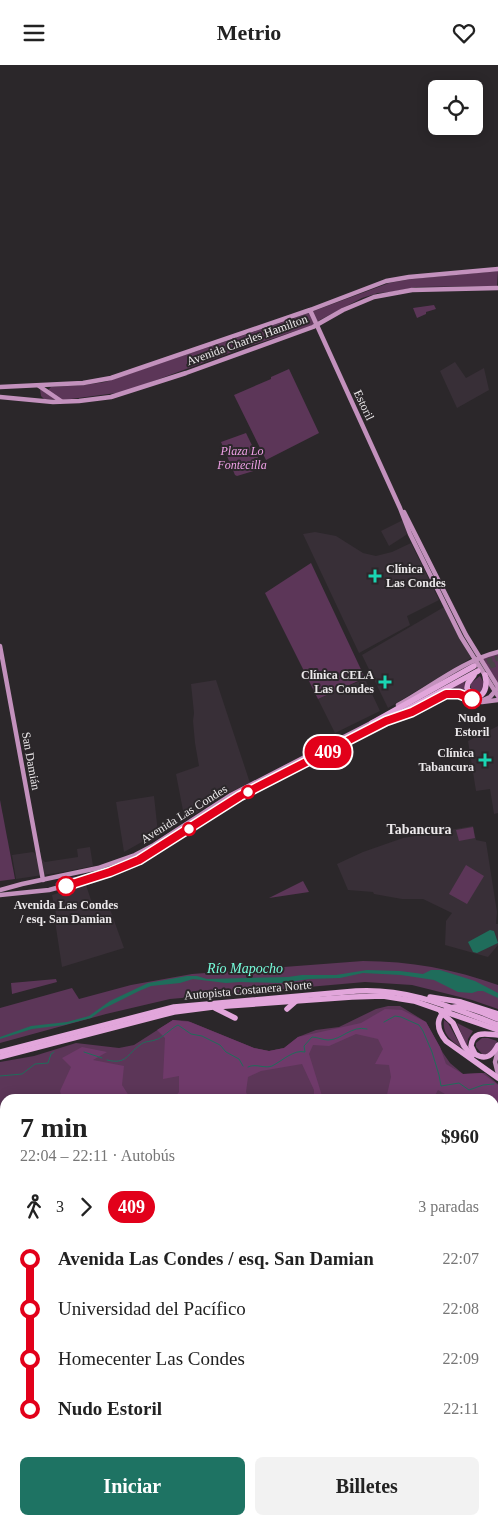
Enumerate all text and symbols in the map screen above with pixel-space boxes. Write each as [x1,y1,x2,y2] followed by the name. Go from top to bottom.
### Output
[20,19,48,47] icon: menu
[450,19,478,47] icon: heart
[217,20,281,45] text: Metrio
[428,80,483,135] map controls
[428,80,483,135] button: locate
[185,312,309,368] street label: Avenida Charles Hamilton
[351,388,377,423] street label: Estoril
[216,444,267,472] park label: Plaza Lo Fontecilla
[386,562,446,590] place label: Clínica Las Condes
[368,569,382,583] marker: Clínica Las Condes
[301,668,374,696] place label: Clínica CELA Las Condes
[378,675,392,689] marker: Clínica CELA Las Condes
[462,689,482,709] marker: Nudo Estoril
[455,711,490,739] place label: Nudo Estoril
[19,731,43,791] street label: San Damián
[299,736,357,768] line badge: 409
[315,742,342,762] text: 409
[418,746,474,774] place label: Clínica Tabancura
[478,753,492,767] marker: Clínica Tabancura
[138,782,230,846] street label: Avenida Las Condes
[241,785,255,799] unlabelled marker
[182,822,196,836] unlabelled marker
[387,822,451,837] district label: Tabancura
[56,876,76,896] marker: Avenida Las Condes / esq. San Damian
[14,898,119,926] place label: Avenida Las Condes / esq. San Damian
[206,961,283,976] water label: Río Mapocho
[184,977,312,1003] street label: Autopista Costanera Norte
[20,1112,88,1143] text: 7 min
[441,1126,479,1147] text: $960
[20,1147,175,1164] text: 22:04 – 22:11 · Autobús
[20,1193,48,1221] icon: walk
[72,1193,100,1221] icon: forward
[118,1197,145,1217] text: 409
[56,1198,64,1215] text: 3
[418,1198,479,1215] text: 3 paradas
[58,1248,374,1269] text: Avenida Las Condes / esq. San Damian
[443,1250,479,1267] text: 22:07
[58,1298,246,1319] text: Universidad del Pacífico
[443,1300,479,1317] text: 22:08
[58,1348,245,1369] text: Homecenter Las Condes
[443,1350,479,1367] text: 22:09
[58,1398,162,1419] text: Nudo Estoril
[443,1400,479,1417] text: 22:11
[20,1457,245,1515] button: Iniciar
[255,1457,479,1515] button: Billetes

